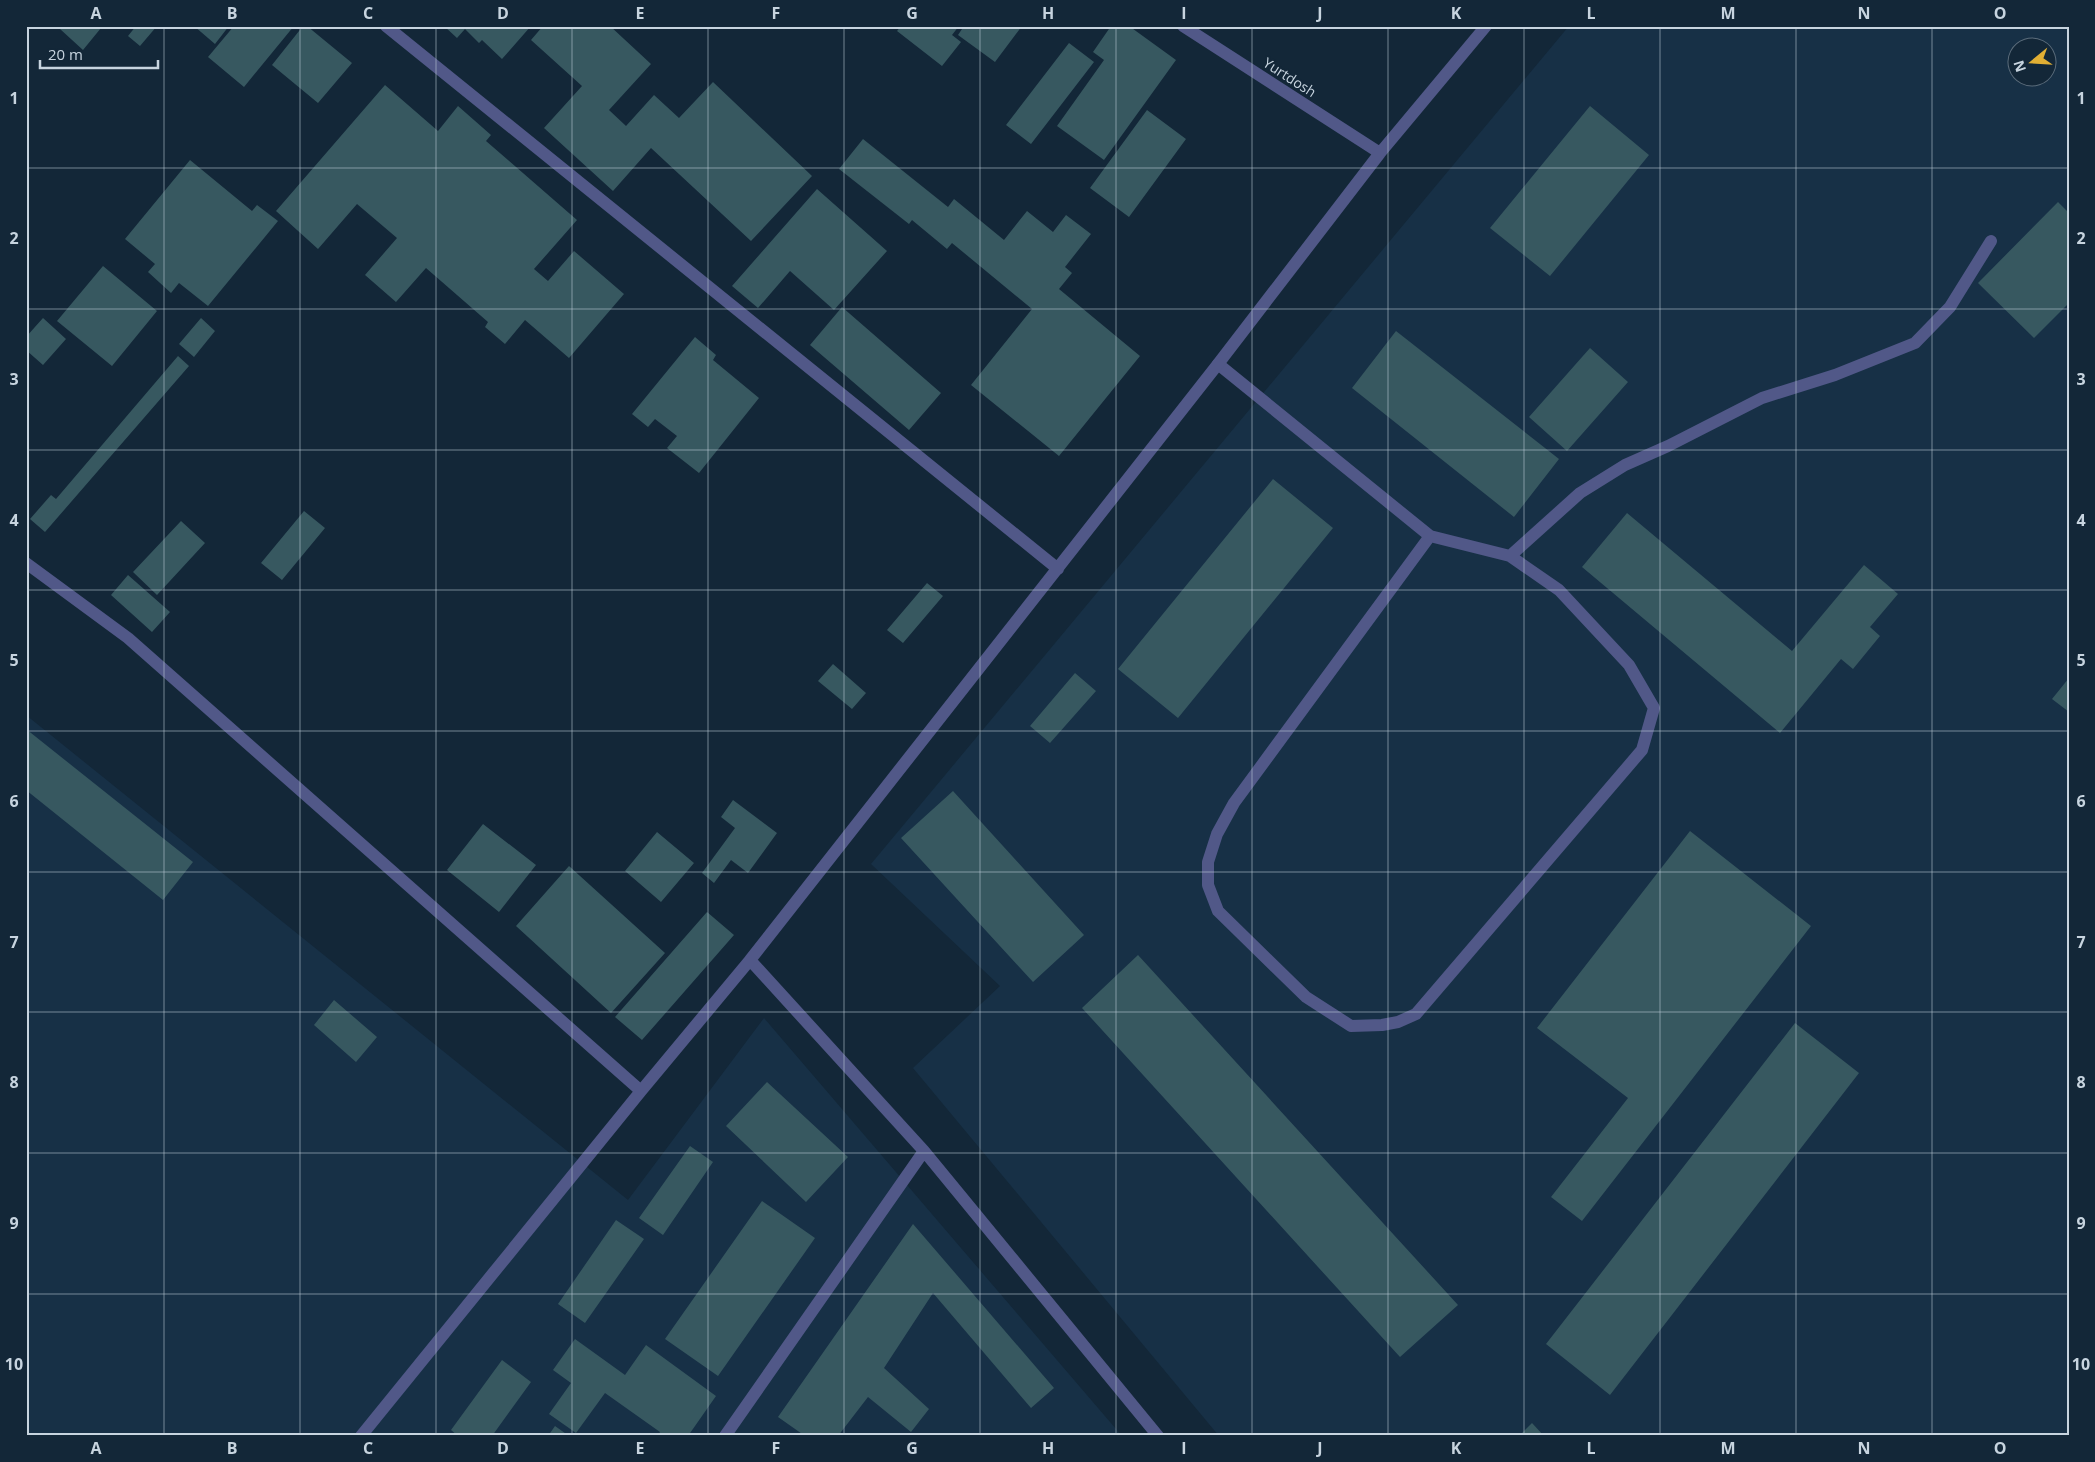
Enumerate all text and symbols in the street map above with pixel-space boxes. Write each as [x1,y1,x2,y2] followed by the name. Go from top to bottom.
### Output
[90,2,102,24] text: A
[227,2,237,24] text: B
[363,2,373,24] text: C
[497,2,509,24] text: D
[636,2,645,24] text: E
[772,2,780,24] text: F
[906,2,918,24] text: G
[1042,2,1054,24] text: H
[1181,2,1187,24] text: I
[1315,2,1323,24] text: J
[1451,2,1462,24] text: K
[1586,2,1596,24] text: L
[1720,2,1736,24] text: M
[1857,2,1871,24] text: N
[1994,2,2006,24] text: O
[40,38,158,70] scale bar
[2008,38,2058,88] north arrow
[48,44,83,64] text: 20 m
[1260,53,1320,101] street label: Yurtdosh
[2008,58,2030,75] text: N
[9,87,19,109] text: 1
[2076,87,2086,109] text: 1
[9,227,19,249] text: 2
[2076,227,2086,249] text: 2
[9,368,19,390] text: 3
[2076,368,2086,390] text: 3
[9,509,19,531] text: 4
[2076,509,2086,531] text: 4
[9,649,19,671] text: 5
[2076,649,2086,671] text: 5
[9,790,19,812] text: 6
[2076,790,2086,812] text: 6
[9,931,19,953] text: 7
[2076,931,2086,953] text: 7
[9,1071,19,1093] text: 8
[2076,1071,2086,1093] text: 8
[9,1212,19,1234] text: 9
[2076,1212,2086,1234] text: 9
[5,1353,23,1375] text: 10
[2072,1353,2090,1375] text: 10
[90,1437,102,1459] text: A
[227,1437,237,1459] text: B
[363,1437,373,1459] text: C
[497,1437,509,1459] text: D
[636,1437,645,1459] text: E
[772,1437,780,1459] text: F
[906,1437,918,1459] text: G
[1042,1437,1054,1459] text: H
[1181,1437,1187,1459] text: I
[1315,1437,1323,1459] text: J
[1451,1437,1462,1459] text: K
[1586,1437,1596,1459] text: L
[1720,1437,1736,1459] text: M
[1857,1437,1871,1459] text: N
[1994,1437,2006,1459] text: O

